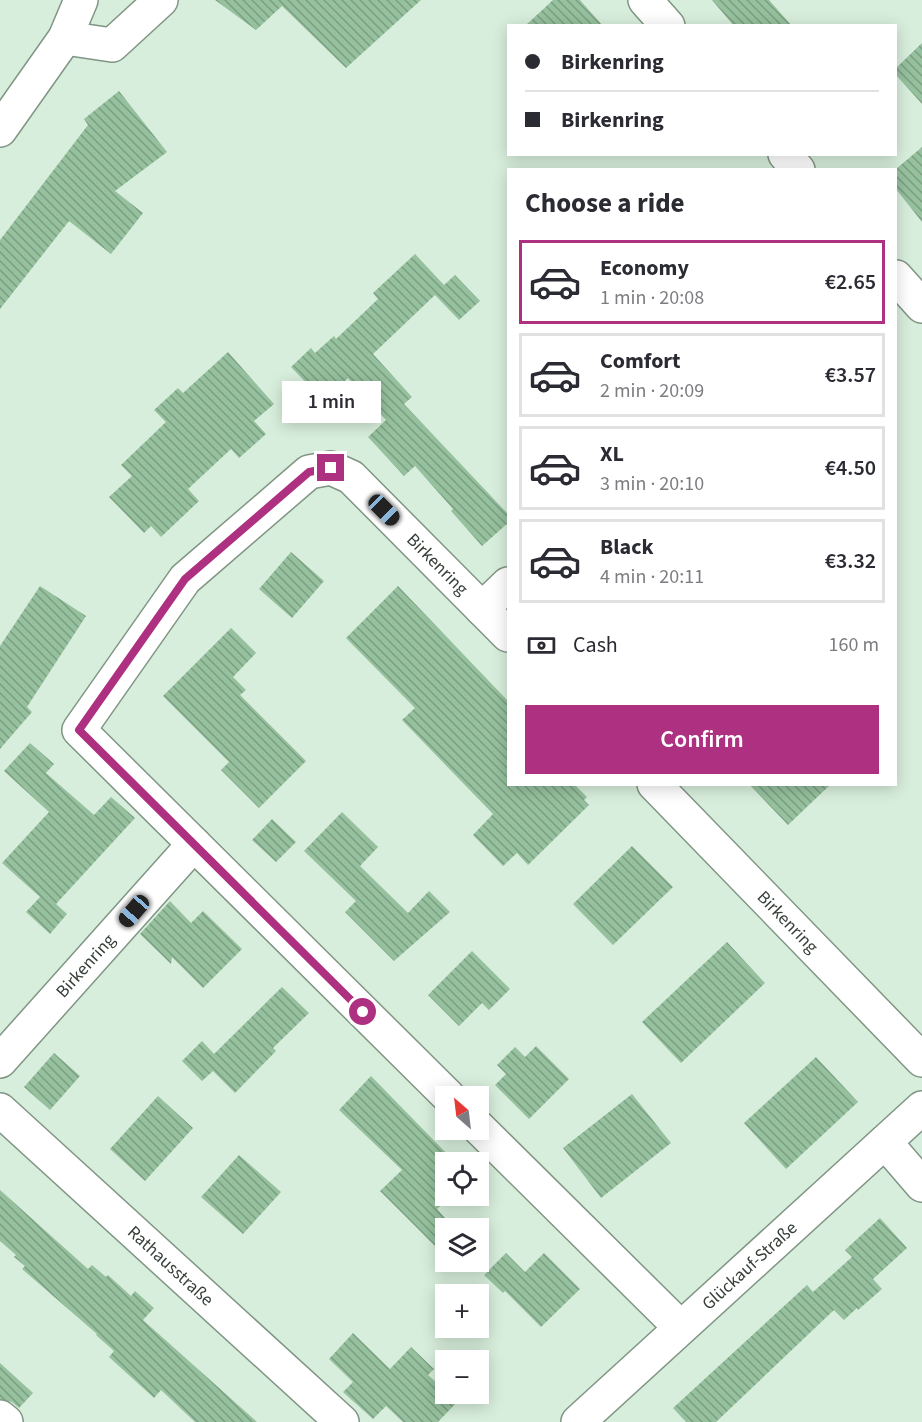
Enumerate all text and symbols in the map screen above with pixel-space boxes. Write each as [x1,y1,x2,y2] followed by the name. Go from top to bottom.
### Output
[561,46,664,78] text: Birkenring
[561,104,664,136] text: Birkenring
[525,184,685,223] text: Choose a ride
[600,252,689,284] text: Economy
[528,255,582,309] icon: car
[825,266,876,298] text: €2.65
[600,284,704,312] text: 1 min · 20:08
[600,345,681,377] text: Comfort
[528,348,582,402] icon: car
[825,359,876,391] text: €3.57
[600,377,704,405] text: 2 min · 20:09
[282,381,380,423] callout: 1 min
[308,388,355,416] text: 1 min
[600,438,624,470] text: XL
[528,441,582,495] icon: car
[825,452,876,484] text: €4.50
[317,454,344,481] route end
[600,470,704,498] text: 3 min · 20:10
[365,491,403,529] car
[401,528,474,601] street label: Birkenring
[600,531,654,563] text: Black
[528,534,582,588] icon: car
[825,545,876,577] text: €3.32
[600,563,704,591] text: 4 min · 20:11
[525,629,558,662] icon: cash
[573,629,618,661] text: Cash
[829,631,879,659] text: 160 m
[525,705,879,774] button: Confirm
[751,885,824,959] street label: Birkenring
[115,892,153,930] car
[50,928,121,1003] street label: Birkenring
[349,998,376,1025] route start
[435,1086,489,1140] north arrow
[435,1086,489,1404] map controls
[435,1152,489,1206] button: locate
[697,1216,803,1316] street label: Glückauf-Straße
[435,1218,489,1272] button: layers
[122,1220,219,1312] street label: Rathausstraße
[435,1284,489,1338] button: +
[435,1350,489,1404] button: −

